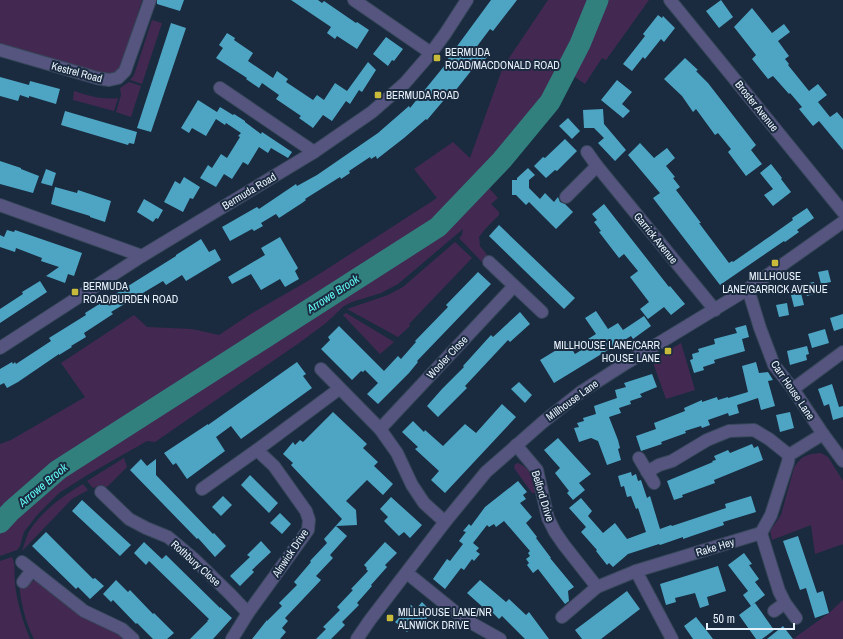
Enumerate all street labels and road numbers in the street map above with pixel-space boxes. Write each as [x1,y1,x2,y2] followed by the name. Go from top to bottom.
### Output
[50,58,104,86] street label: Kestrel Road
[732,78,782,134] street label: Broster Avenue
[219,169,279,213] street label: Bermuda Road
[631,209,681,267] street label: Garrick Avenue
[423,332,471,382] street label: Wooler Close
[768,358,818,422] street label: Carr House Lane
[543,376,601,424] street label: Millhouse Lane
[529,469,557,523] street label: Belford Drive
[268,526,311,581] street label: Alnwick Drive
[694,534,736,559] street label: Rake Hey
[168,537,224,589] street label: Rothbury Close

